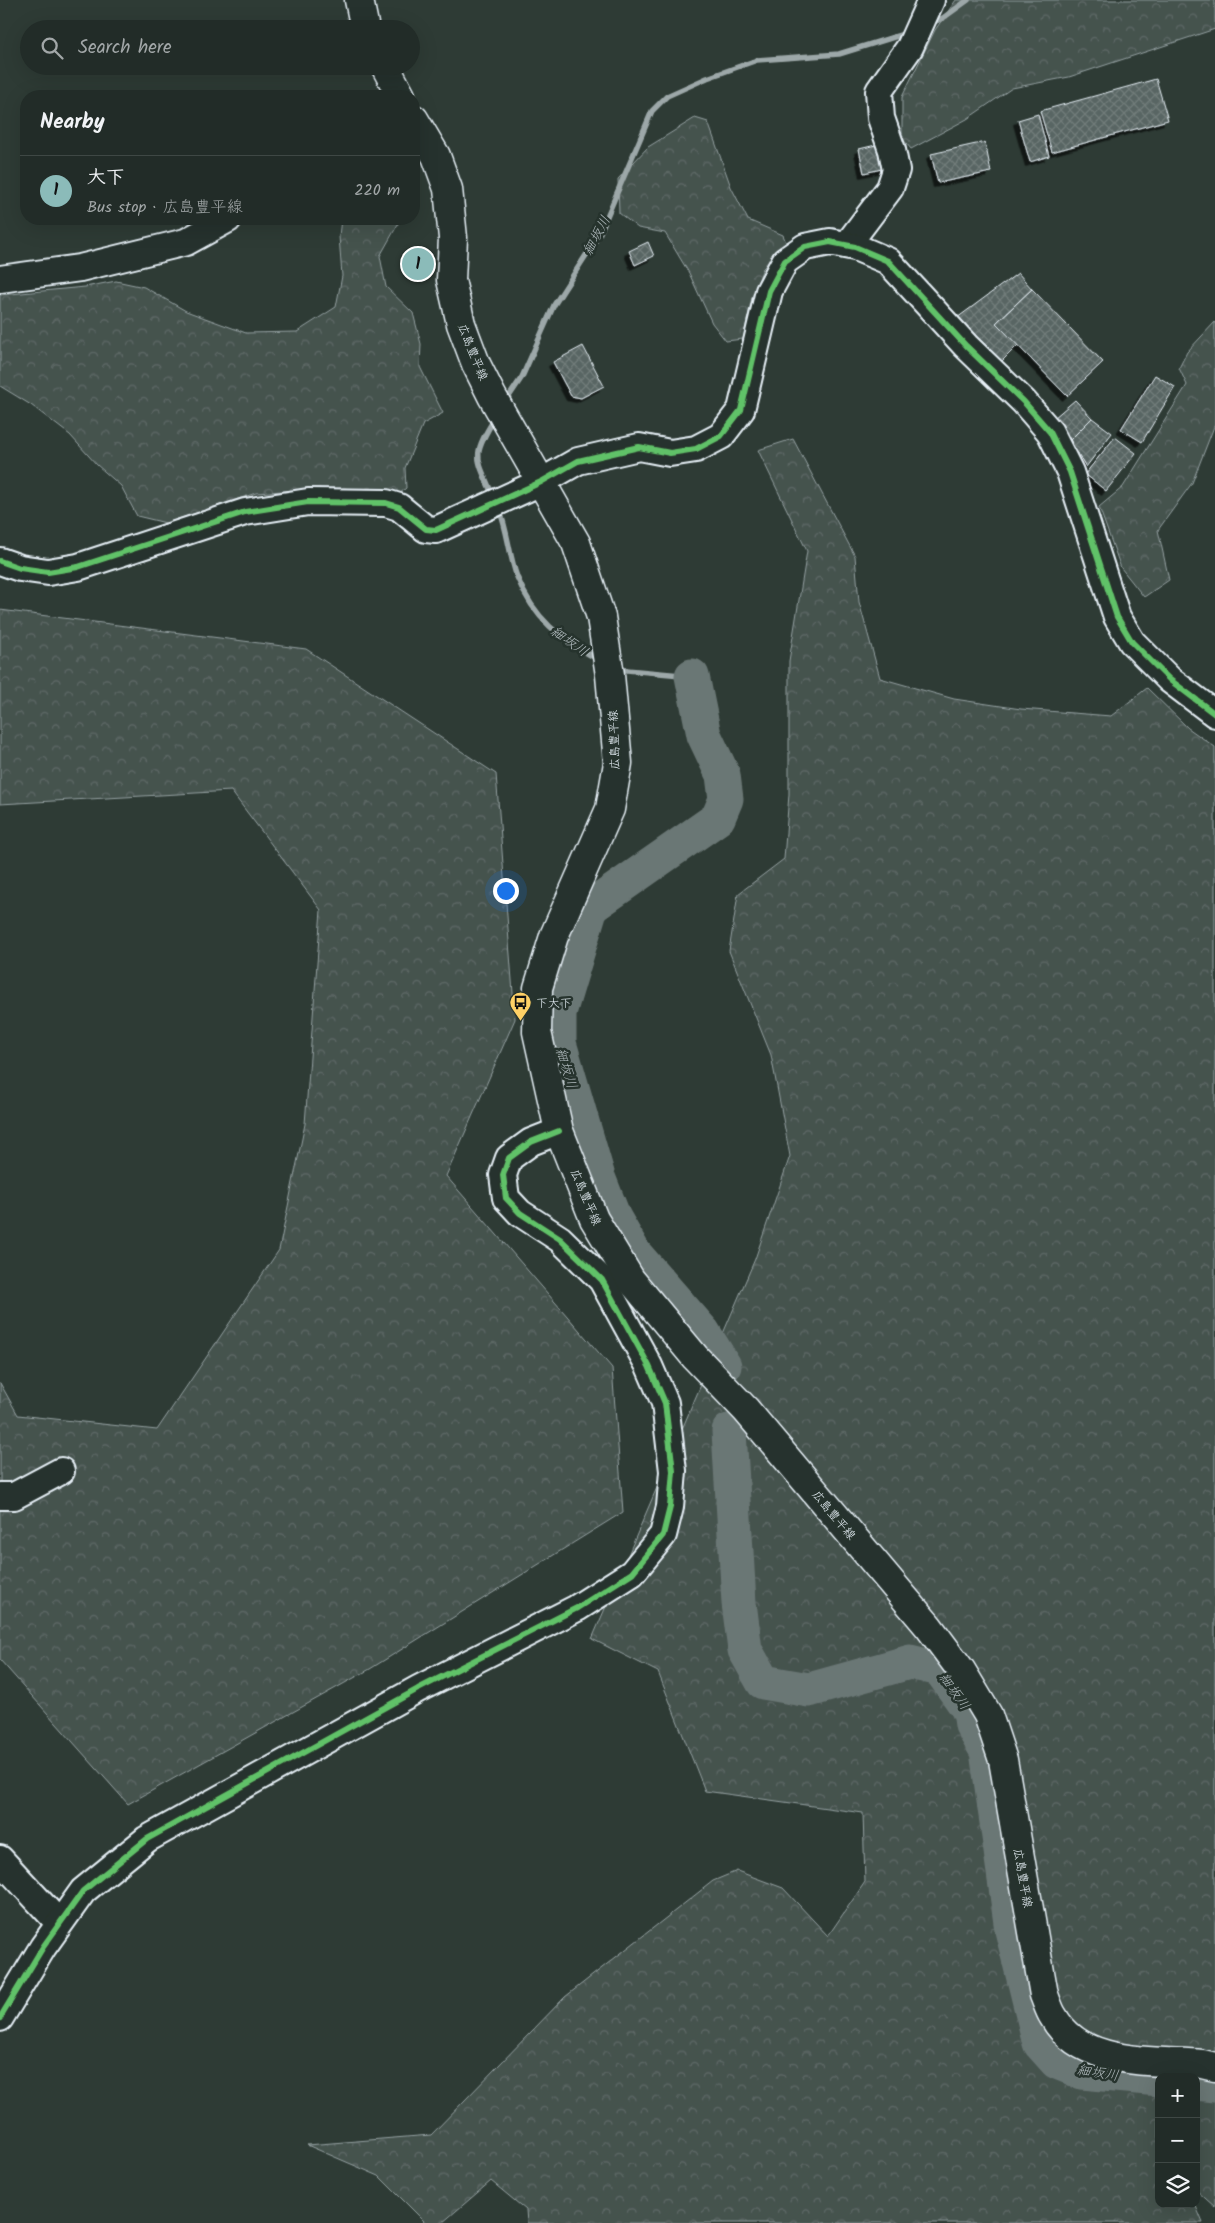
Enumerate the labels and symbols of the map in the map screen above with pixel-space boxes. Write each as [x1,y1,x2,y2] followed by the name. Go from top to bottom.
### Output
[577,212,616,259] water label: 細坂川
[402,245,434,283] pin: 1
[452,321,493,384] street label: 広島豊平線
[546,621,593,663] water label: 細坂川
[604,710,625,770] street label: 広島豊平線
[493,878,519,904] your location
[508,991,532,1022] bus stop icon: 下大下
[536,994,572,1013] place label: 下大下
[549,1045,583,1092] water label: 細坂川
[565,1166,606,1229] street label: 広島豊平線
[807,1486,860,1544] street label: 広島豊平線
[933,1668,975,1715] water label: 細坂川
[1008,1847,1037,1909] street label: 広島豊平線
[1075,2059,1120,2087] water label: 細坂川

